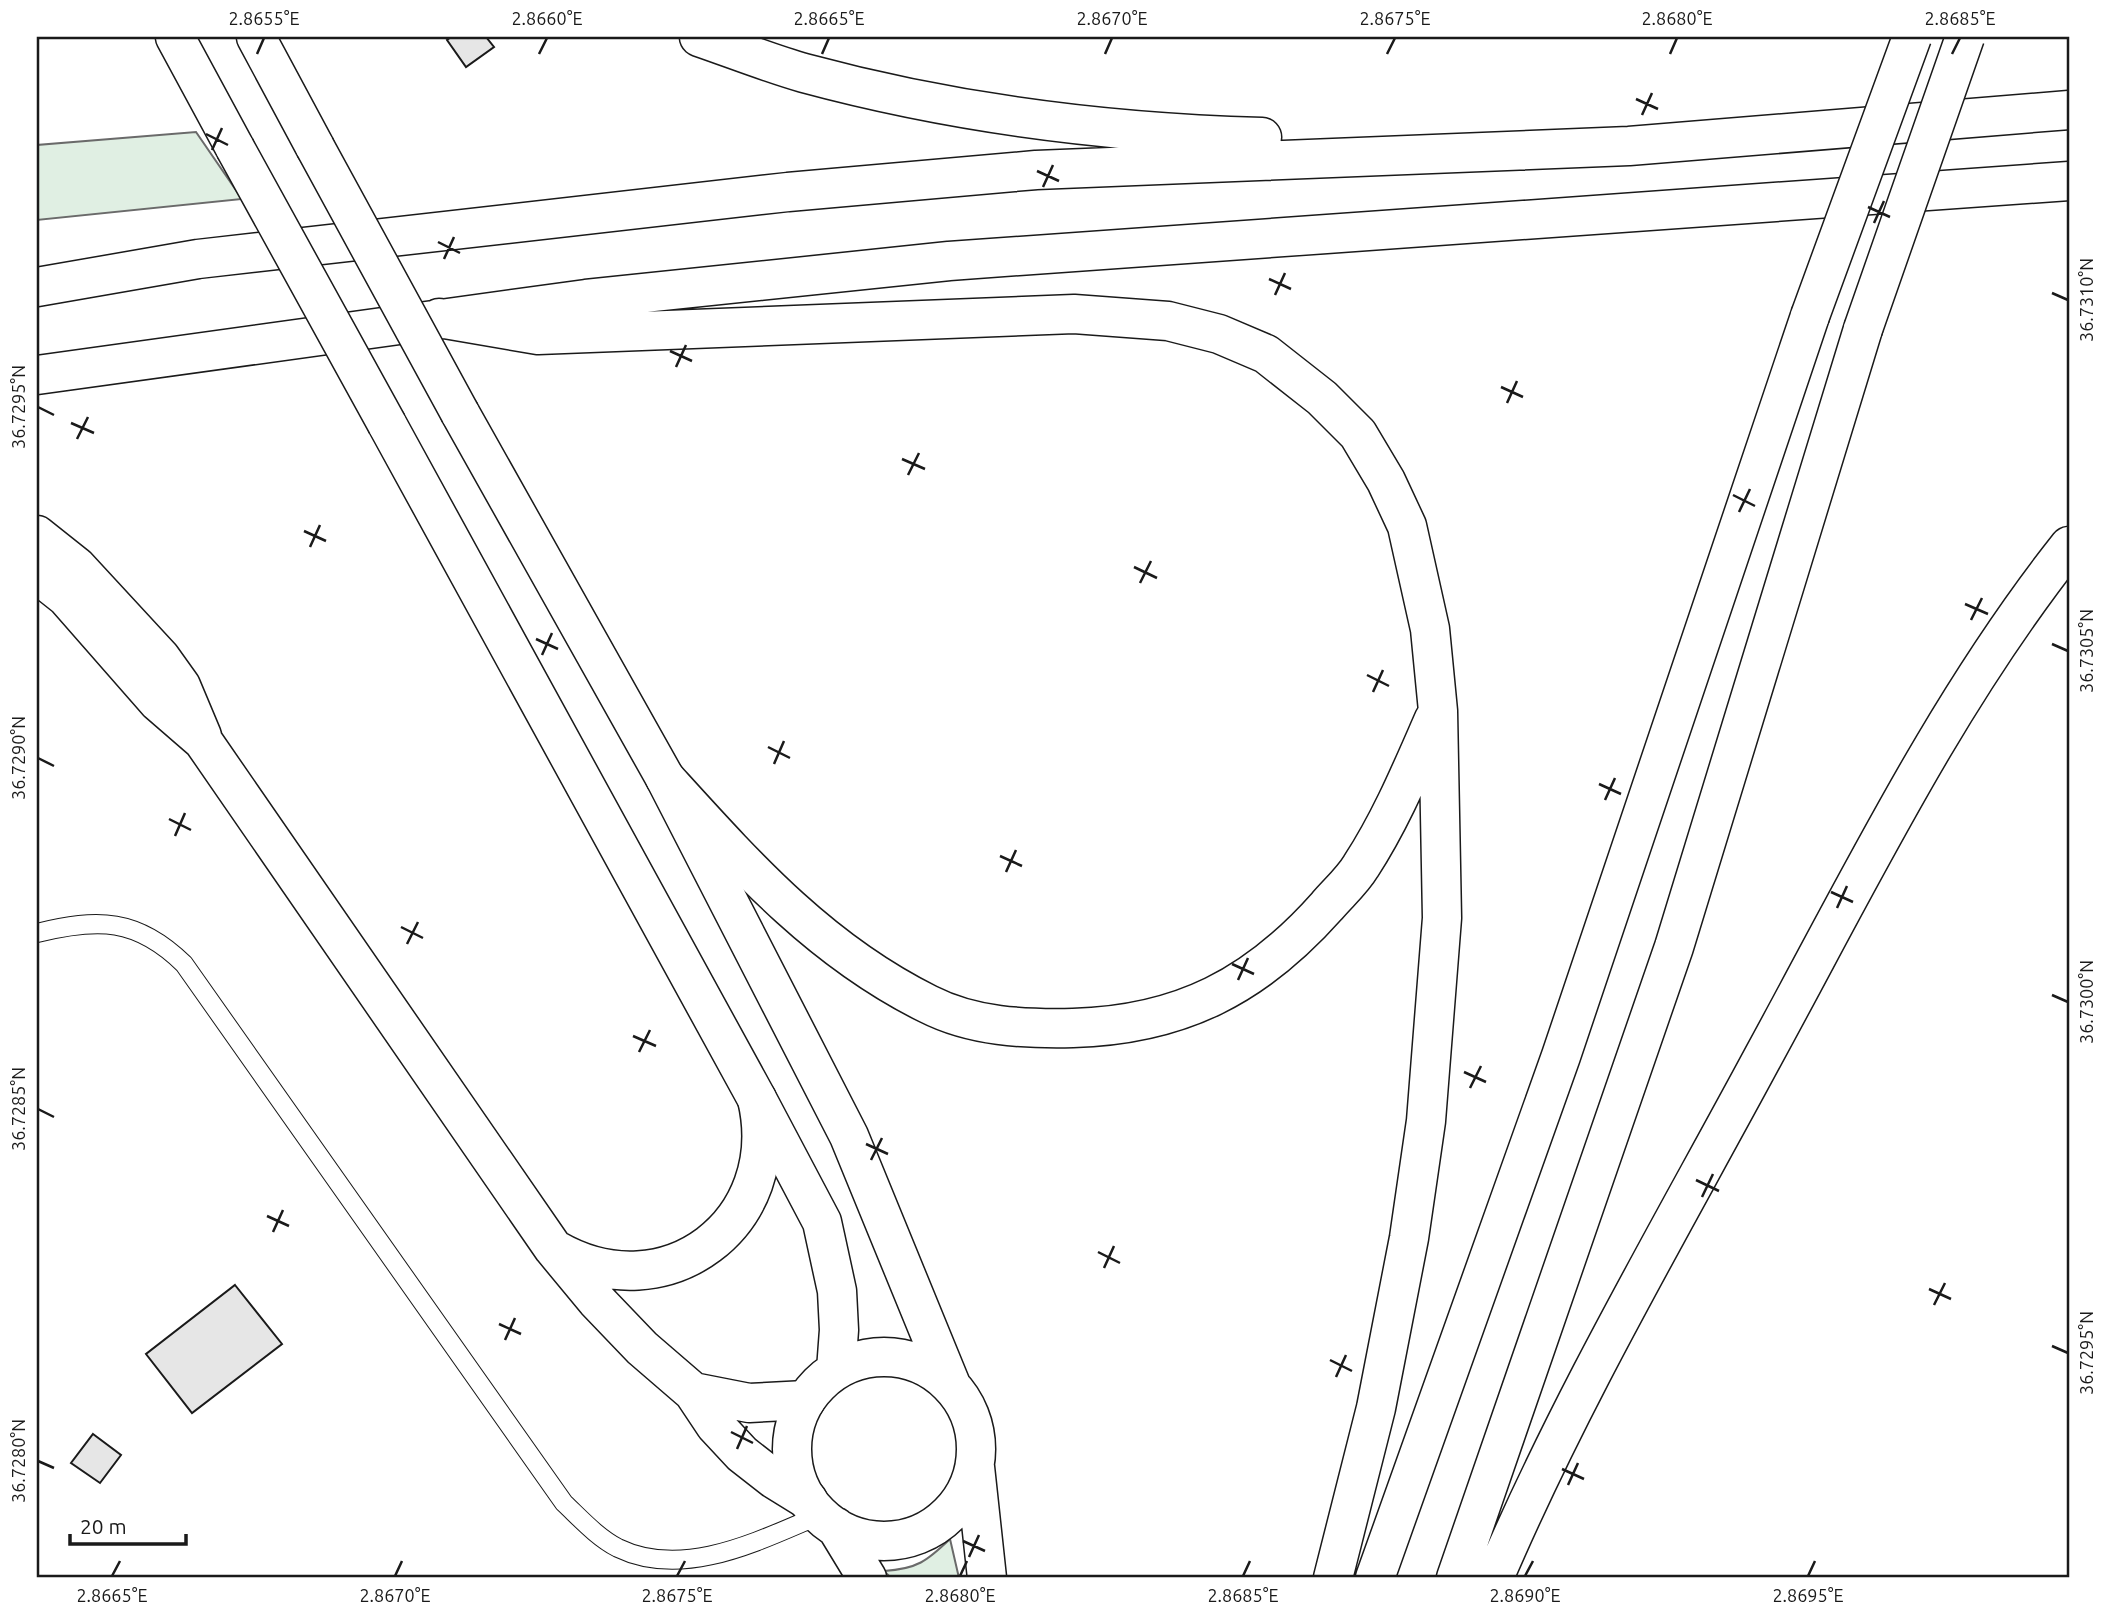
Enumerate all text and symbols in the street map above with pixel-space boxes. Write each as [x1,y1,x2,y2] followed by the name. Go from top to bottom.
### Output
[228,8,300,28] text: 2.8655°E
[511,8,583,28] text: 2.8660°E
[793,8,865,28] text: 2.8665°E
[1076,8,1148,28] text: 2.8670°E
[1359,8,1431,28] text: 2.8675°E
[1641,8,1713,28] text: 2.8680°E
[1924,8,1996,28] text: 2.8685°E
[2076,258,2096,342] text: 36.7310°N
[8,365,28,449] text: 36.7295°N
[2076,609,2096,693] text: 36.7305°N
[8,716,28,800] text: 36.7290°N
[2076,960,2096,1044] text: 36.7300°N
[8,1067,28,1151] text: 36.7285°N
[2076,1311,2096,1395] text: 36.7295°N
[8,1419,28,1503] text: 36.7280°N
[70,1503,186,1547] scale bar
[80,1514,127,1538] text: 20 m
[76,1585,148,1605] text: 2.8665°E
[359,1585,431,1605] text: 2.8670°E
[641,1585,713,1605] text: 2.8675°E
[924,1585,996,1605] text: 2.8680°E
[1207,1585,1279,1605] text: 2.8685°E
[1489,1585,1561,1605] text: 2.8690°E
[1772,1585,1844,1605] text: 2.8695°E

